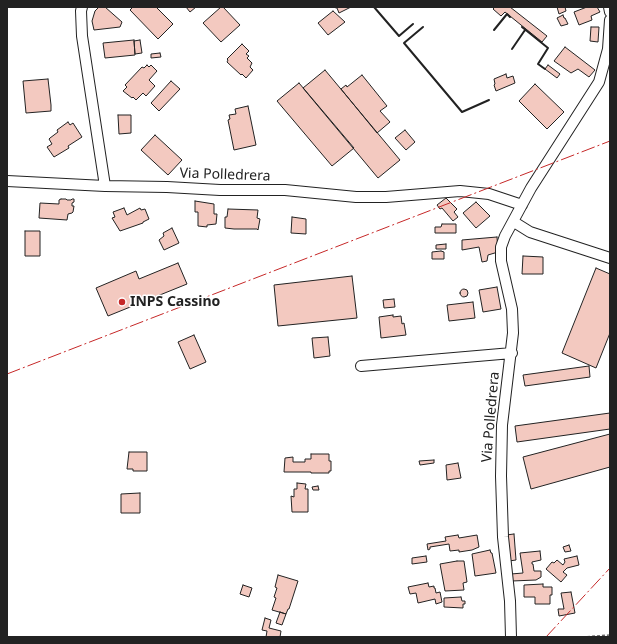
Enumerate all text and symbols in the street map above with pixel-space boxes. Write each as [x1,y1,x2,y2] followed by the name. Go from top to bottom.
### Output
[179,165,271,185] street label: Via Polledrera
[130,294,220,310] place label: INPS Cassino
[117,297,127,307] marker: INPS Cassino
[479,371,503,463] street label: Via Polledrera

